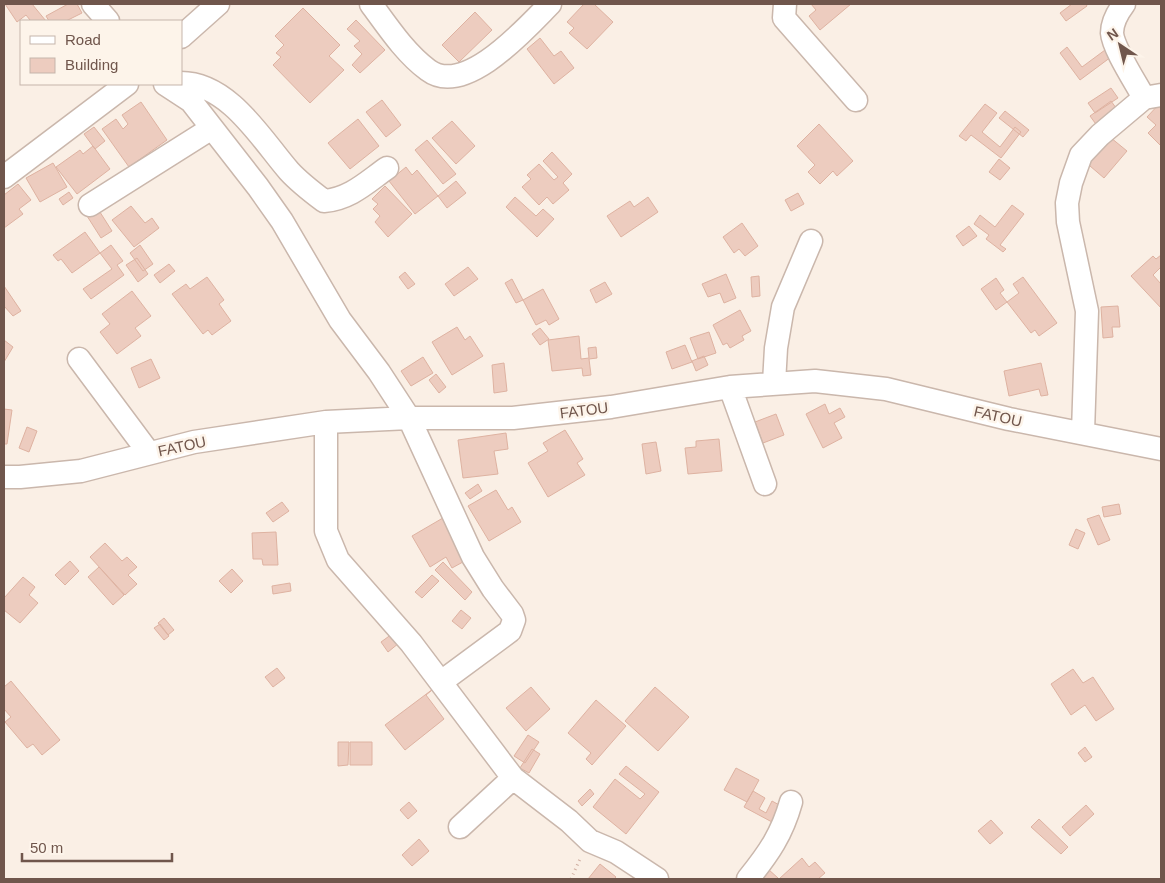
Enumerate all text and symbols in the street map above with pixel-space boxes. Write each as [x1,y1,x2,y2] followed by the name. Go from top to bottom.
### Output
[20,20,182,85] legend
[1095,20,1145,70] north arrow
[1104,25,1121,44] text: N
[65,31,101,48] text: Road
[65,56,118,73] text: Building
[559,399,609,421] street label: FATOU
[972,402,1024,430] street label: FATOU
[156,433,208,459] street label: FATOU
[22,830,172,862] scale bar
[30,839,63,856] text: 50 m

